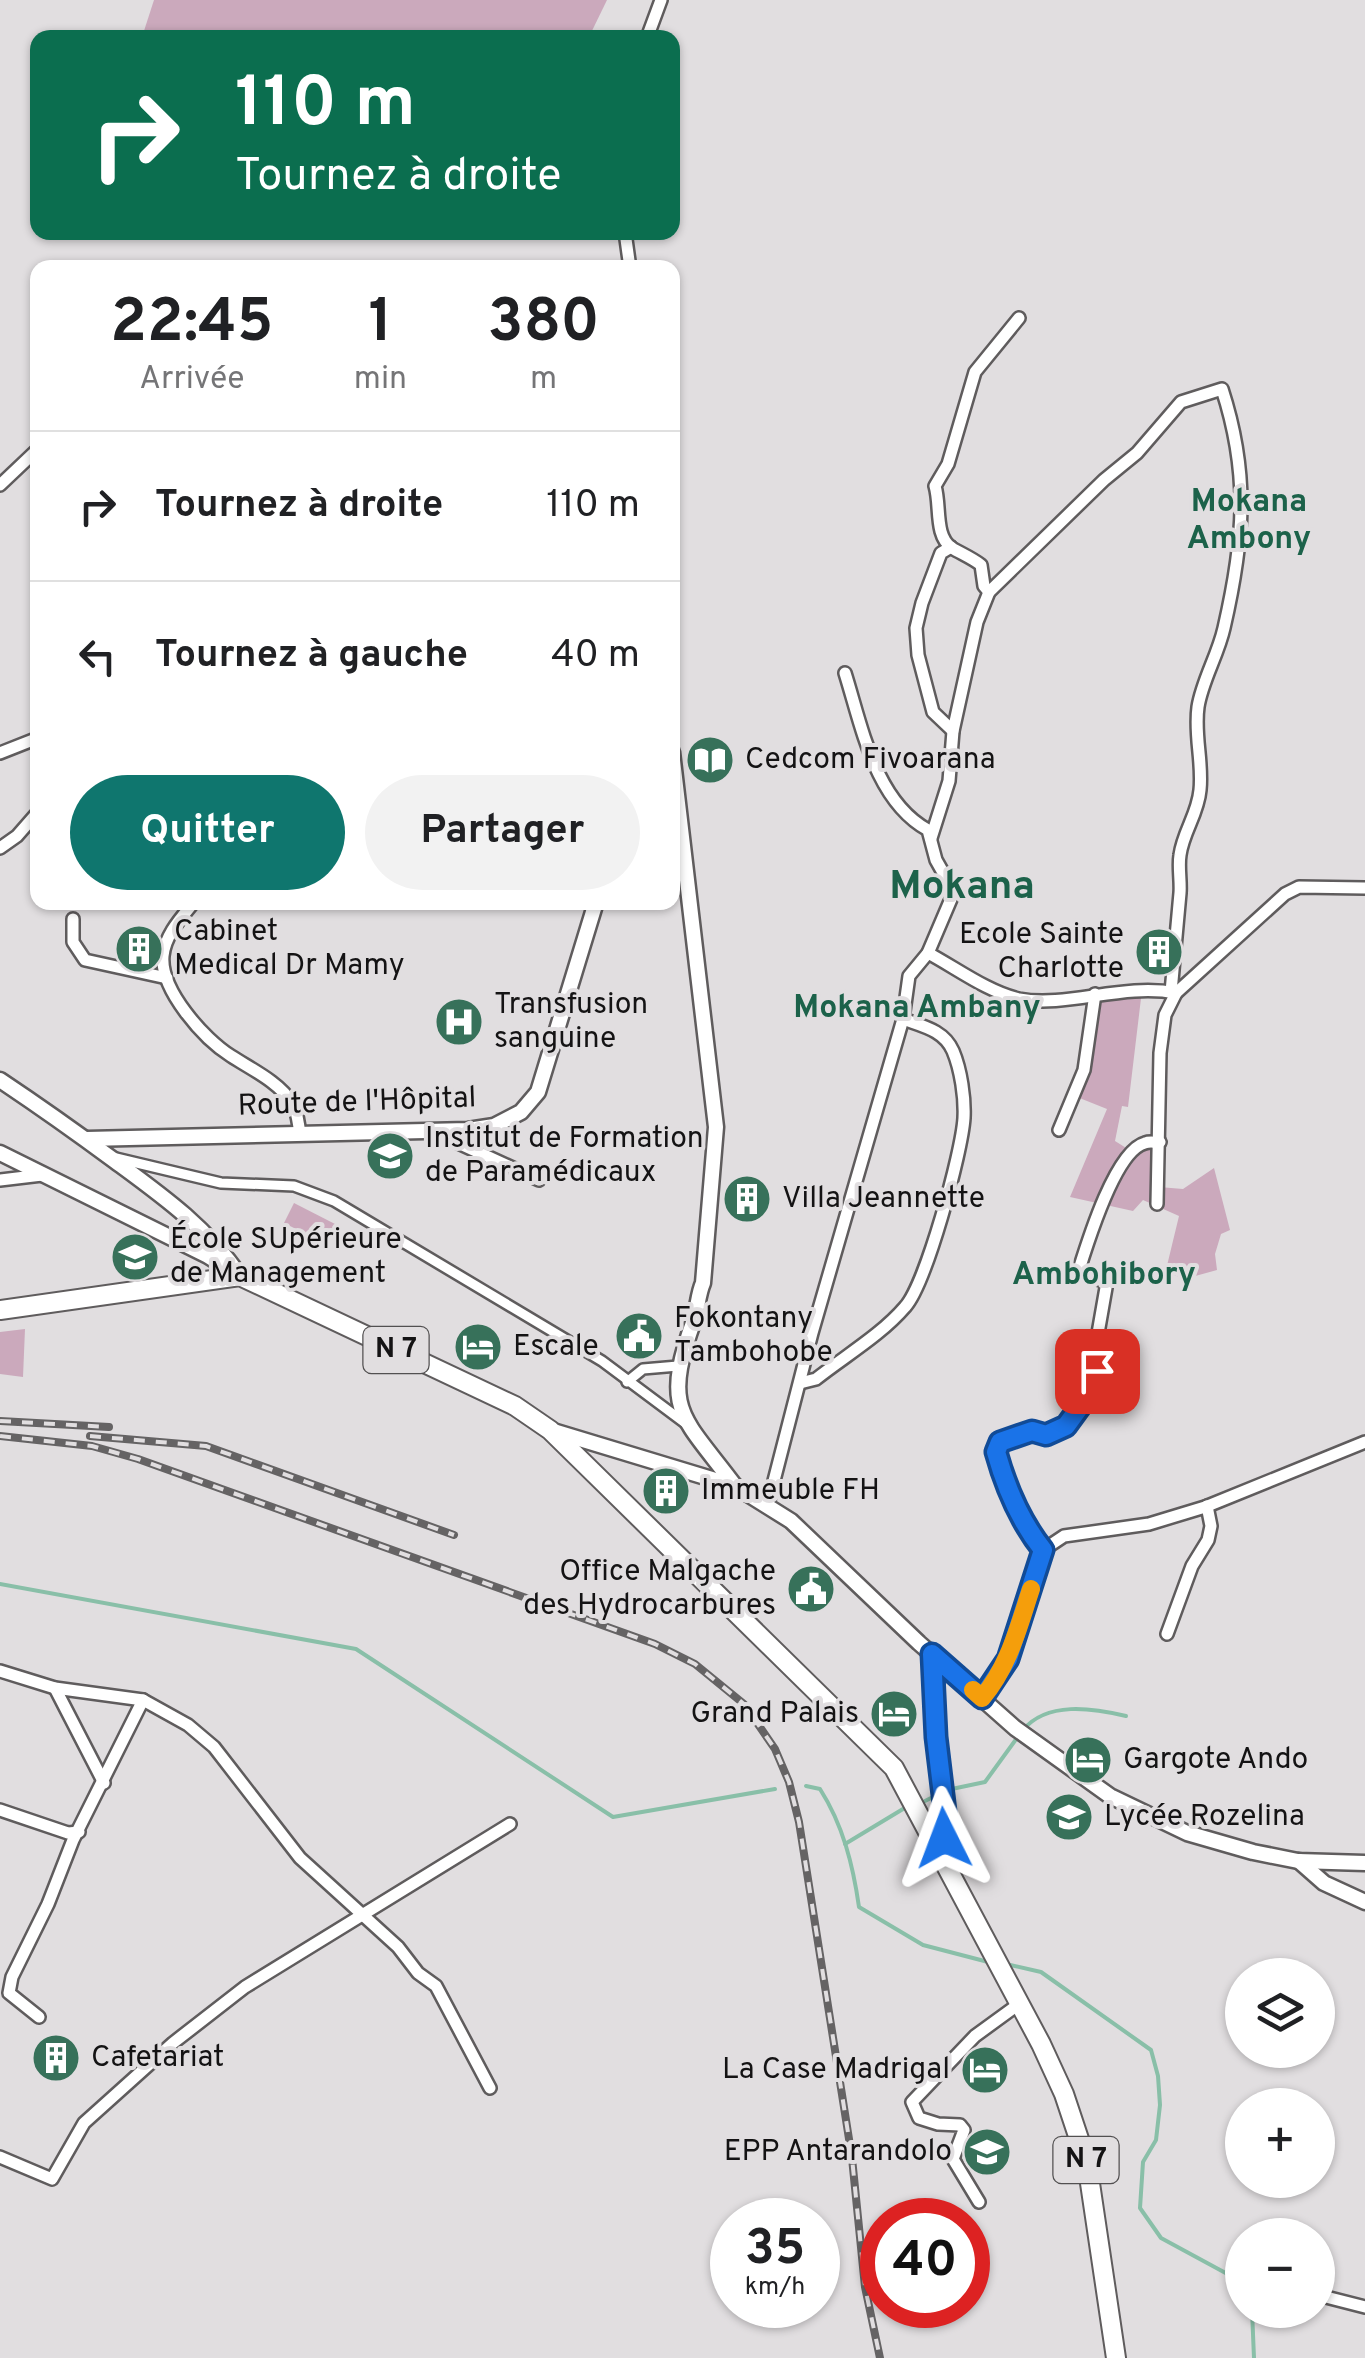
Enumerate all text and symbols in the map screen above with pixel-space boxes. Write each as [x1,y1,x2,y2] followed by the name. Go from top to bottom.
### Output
[235,62,416,151] text: 110 m
[70,70,200,200] icon: right
[235,149,562,206] text: Tournez à droite
[110,287,274,363] text: 22:45
[368,287,392,363] text: 1
[487,287,600,363] text: 380
[139,360,244,400] text: Arrivée
[354,360,407,400] text: min
[530,360,557,400] text: m
[70,479,125,534] icon: right
[155,482,443,531] text: Tournez à droite
[546,482,640,531] text: 110 m
[1187,483,1311,560] district label: Mokana Ambony
[70,629,125,684] icon: left
[155,632,468,681] text: Tournez à gauche
[551,632,640,681] text: 40 m
[684,734,736,786] library icon: Cedcom Fivoarana
[745,742,995,779] place label: Cedcom Fivoarana
[70,775,345,890] button: Quitter
[365,775,640,890] button: Partager
[889,863,1035,913] district label: Mokana
[174,914,405,985] place label: Cabinet Medical Dr Mamy
[959,917,1124,988] place label: Ecole Sainte Charlotte
[113,923,165,975] building icon: Cabinet Medical Dr Mamy
[1133,926,1185,978] building icon: Ecole Sainte Charlotte
[494,987,648,1058] place label: Transfusion sanguine
[793,989,1041,1029] district label: Mokana Ambany
[433,996,485,1048] hospital icon: Transfusion sanguine
[237,1080,477,1126] street label: Route de l'Hôpital
[425,1121,704,1192] place label: Institut de Formation de Paramédicaux
[364,1130,416,1182] school or university icon: Institut de Formation de Paramédicaux
[721,1173,773,1225] building icon: Villa Jeannette
[782,1181,985,1218] place label: Villa Jeannette
[170,1220,402,1293] place label: École SUpérieure de Management
[109,1231,161,1283] school or university icon: École SUpérieure de Management
[1012,1256,1196,1296] district label: Ambohibory
[674,1301,833,1372] place label: Fokontany Tambohobe
[613,1310,665,1362] public building icon: Fokontany Tambohobe
[452,1321,504,1373] hotel icon: Escale
[364,1327,428,1373] road number: N 7
[513,1329,599,1366] place label: Escale
[1055,1329,1140,1414] pin
[1070,1344,1125,1399] icon: arrive
[640,1465,692,1517] building icon: Immeuble FH
[701,1473,880,1510] place label: Immeuble FH
[523,1554,776,1625] place label: Office Malgache des Hydrocarbures
[785,1563,837,1615] public building icon: Office Malgache des Hydrocarbures
[868,1688,920,1740] hotel icon: Grand Palais
[690,1696,859,1733] place label: Grand Palais
[1062,1734,1114,1786] hotel icon: Gargote Ando
[1123,1742,1308,1779] place label: Gargote Ando
[892,1786,996,1890] position arrow
[1043,1791,1095,1843] school or university icon: Lycée Rozelina
[1104,1799,1305,1836] place label: Lycée Rozelina
[1225,1958,1335,2328] map controls
[1225,1958,1335,2068] button: layers
[30,2032,82,2084] building icon: Cafetariat
[91,2040,224,2077] place label: Cafetariat
[959,2044,1011,2096] hotel icon: La Case Madrigal
[722,2052,950,2089] place label: La Case Madrigal
[1225,2088,1335,2198] button: +
[961,2126,1013,2178] school or university icon: EPP Antarandolo
[724,2134,952,2171] place label: EPP Antarandolo
[1054,2137,1118,2183] road number: N 7
[860,2198,990,2328] speed limit sign: 40
[1225,2218,1335,2328] button: −
[745,2219,805,2282] text: 35
[745,2272,805,2304] text: km/h

